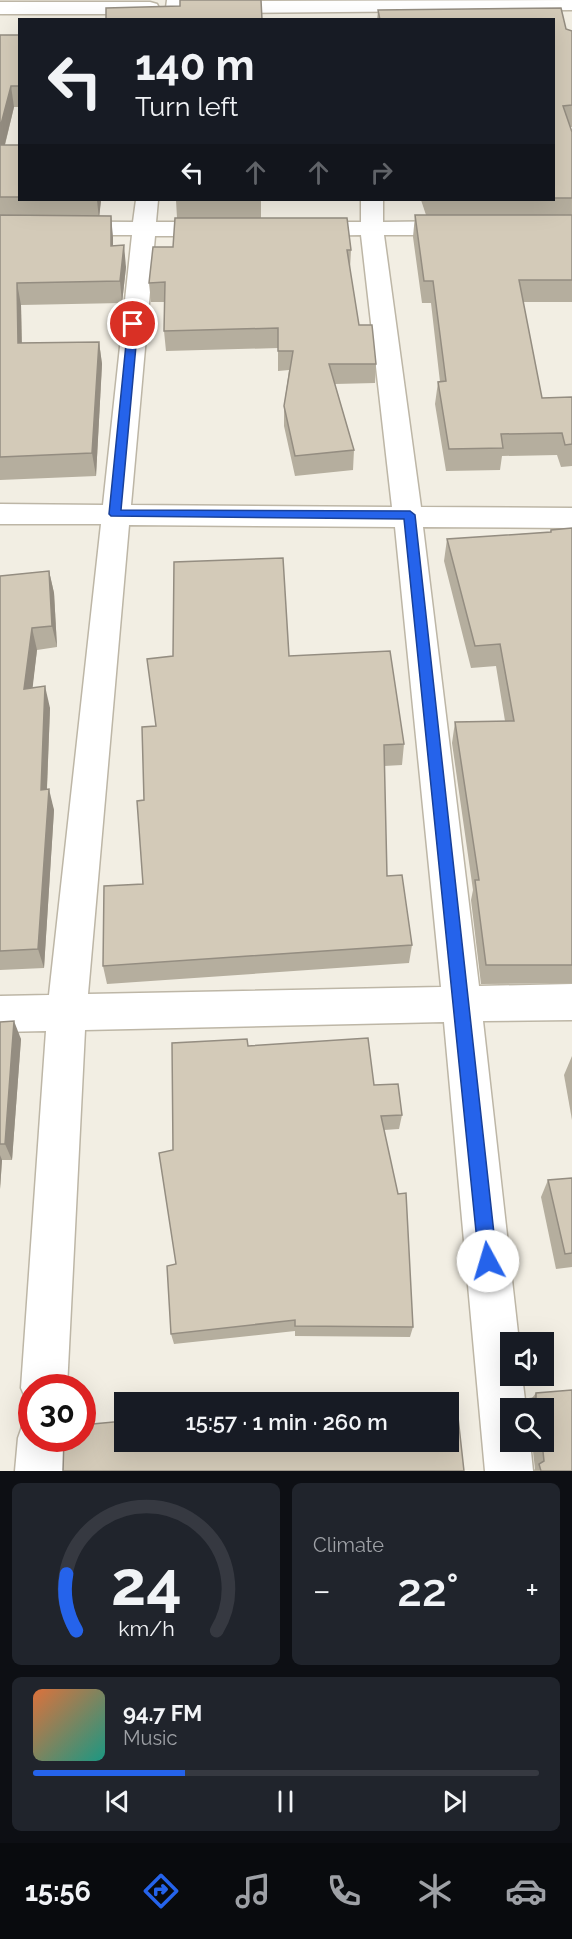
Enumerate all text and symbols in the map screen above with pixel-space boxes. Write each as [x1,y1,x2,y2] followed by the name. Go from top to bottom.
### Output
[135,41,255,90] text: 140 m
[36,42,114,120] icon: left
[135,91,238,122] text: Turn left
[176,156,209,189] icon: left
[239,156,272,189] icon: ahead
[302,156,335,189] icon: ahead
[365,156,398,189] icon: right
[107,298,158,349] pin
[116,307,149,340] icon: arrive
[456,1229,520,1293] position arrow
[500,1332,554,1452] map controls
[500,1332,554,1386] button: sound
[18,1374,96,1452] speed limit sign: 30
[500,1398,554,1452] button: search
[185,1409,388,1435] text: 15:57 · 1 min · 260 m
[313,1533,384,1557] text: Climate
[111,1546,181,1620] text: 24
[397,1564,459,1617] text: 22°
[313,1571,331,1610] text: −
[525,1571,539,1610] text: +
[118,1616,174,1641] text: km/h
[123,1700,202,1726] text: 94.7 FM
[123,1726,177,1750] text: Music
[101,1785,134,1818] icon: previous
[269,1785,302,1818] icon: pause
[438,1785,471,1818] icon: next
[140,1870,182,1912] icon: directions
[232,1870,274,1912] icon: music
[323,1870,365,1912] icon: phone
[414,1870,456,1912] icon: climate
[505,1870,547,1912] icon: car
[25,1876,91,1907] text: 15:56

